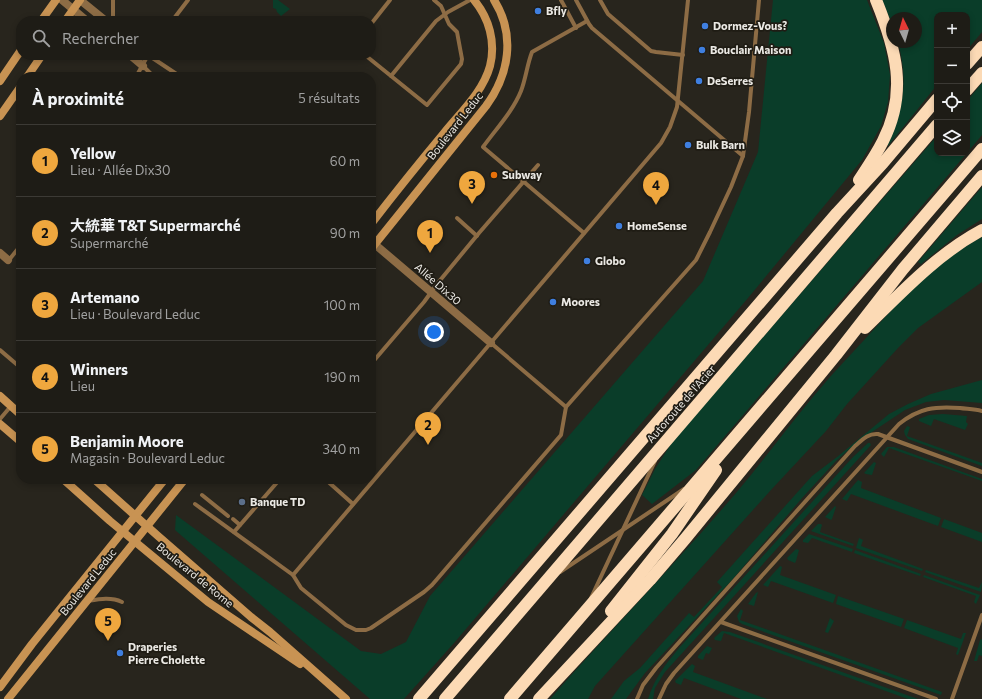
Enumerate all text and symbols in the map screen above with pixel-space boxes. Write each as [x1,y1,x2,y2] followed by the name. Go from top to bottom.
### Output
[546,4,567,17] place label: Bfly
[533,6,543,16] marker: Bfly
[886,12,922,48] north arrow
[934,12,970,156] map controls
[934,12,970,48] button: +
[16,16,376,60] search box
[713,19,787,32] place label: Dormez-Vous?
[700,21,710,31] marker: Dormez-Vous?
[30,27,52,49] icon: search
[62,29,139,47] text: Rechercher
[710,43,791,56] place label: Bouclair Maison
[697,45,707,55] marker: Bouclair Maison
[934,48,970,84] button: −
[707,74,753,87] place label: DeSerres
[694,76,704,86] marker: DeSerres
[934,84,970,120] button: locate
[32,88,124,109] text: À proximité
[424,89,485,162] street label: Boulevard Leduc
[298,90,360,106] text: 5 résultats
[934,120,970,156] button: layers
[696,138,745,151] place label: Bulk Barn
[683,140,693,150] marker: Bulk Barn
[70,144,116,162] text: Yellow
[42,153,48,169] text: 1
[330,153,360,169] text: 60 m
[70,162,170,178] text: Lieu · Allée Dix30
[502,168,542,181] place label: Subway
[489,170,499,180] marker: Subway
[459,171,485,204] pin: 3
[643,172,669,205] pin: 4
[70,216,241,234] text: 大統華 T&T Supermarché
[627,219,687,232] place label: HomeSense
[417,220,443,253] pin: 1
[614,221,624,231] marker: HomeSense
[41,225,49,241] text: 2
[330,225,360,241] text: 90 m
[70,235,148,251] text: Supermarché
[595,254,626,267] place label: Globo
[582,256,592,266] marker: Globo
[413,260,464,307] street label: Allée Dix30
[70,288,140,306] text: Artemano
[561,295,600,308] place label: Moores
[41,297,49,313] text: 3
[324,297,360,313] text: 100 m
[548,297,558,307] marker: Moores
[70,306,200,322] text: Lieu · Boulevard Leduc
[424,322,444,342] your location
[70,360,128,378] text: Winners
[643,362,718,445] street label: Autoroute de l'Acier
[41,369,49,385] text: 4
[324,369,360,385] text: 190 m
[70,378,95,394] text: Lieu
[415,412,441,445] pin: 2
[70,432,184,450] text: Benjamin Moore
[41,441,49,457] text: 5
[322,441,360,457] text: 340 m
[70,450,225,466] text: Magasin · Boulevard Leduc
[250,495,305,508] place label: Banque TD
[237,497,247,507] marker: Banque TD
[154,540,237,610] street label: Boulevard de Rome
[57,546,119,618] street label: Boulevard Leduc
[95,608,121,641] pin: 5
[128,640,205,666] place label: Draperies Pierre Cholette
[115,648,125,658] marker: Draperies Pierre Cholette

